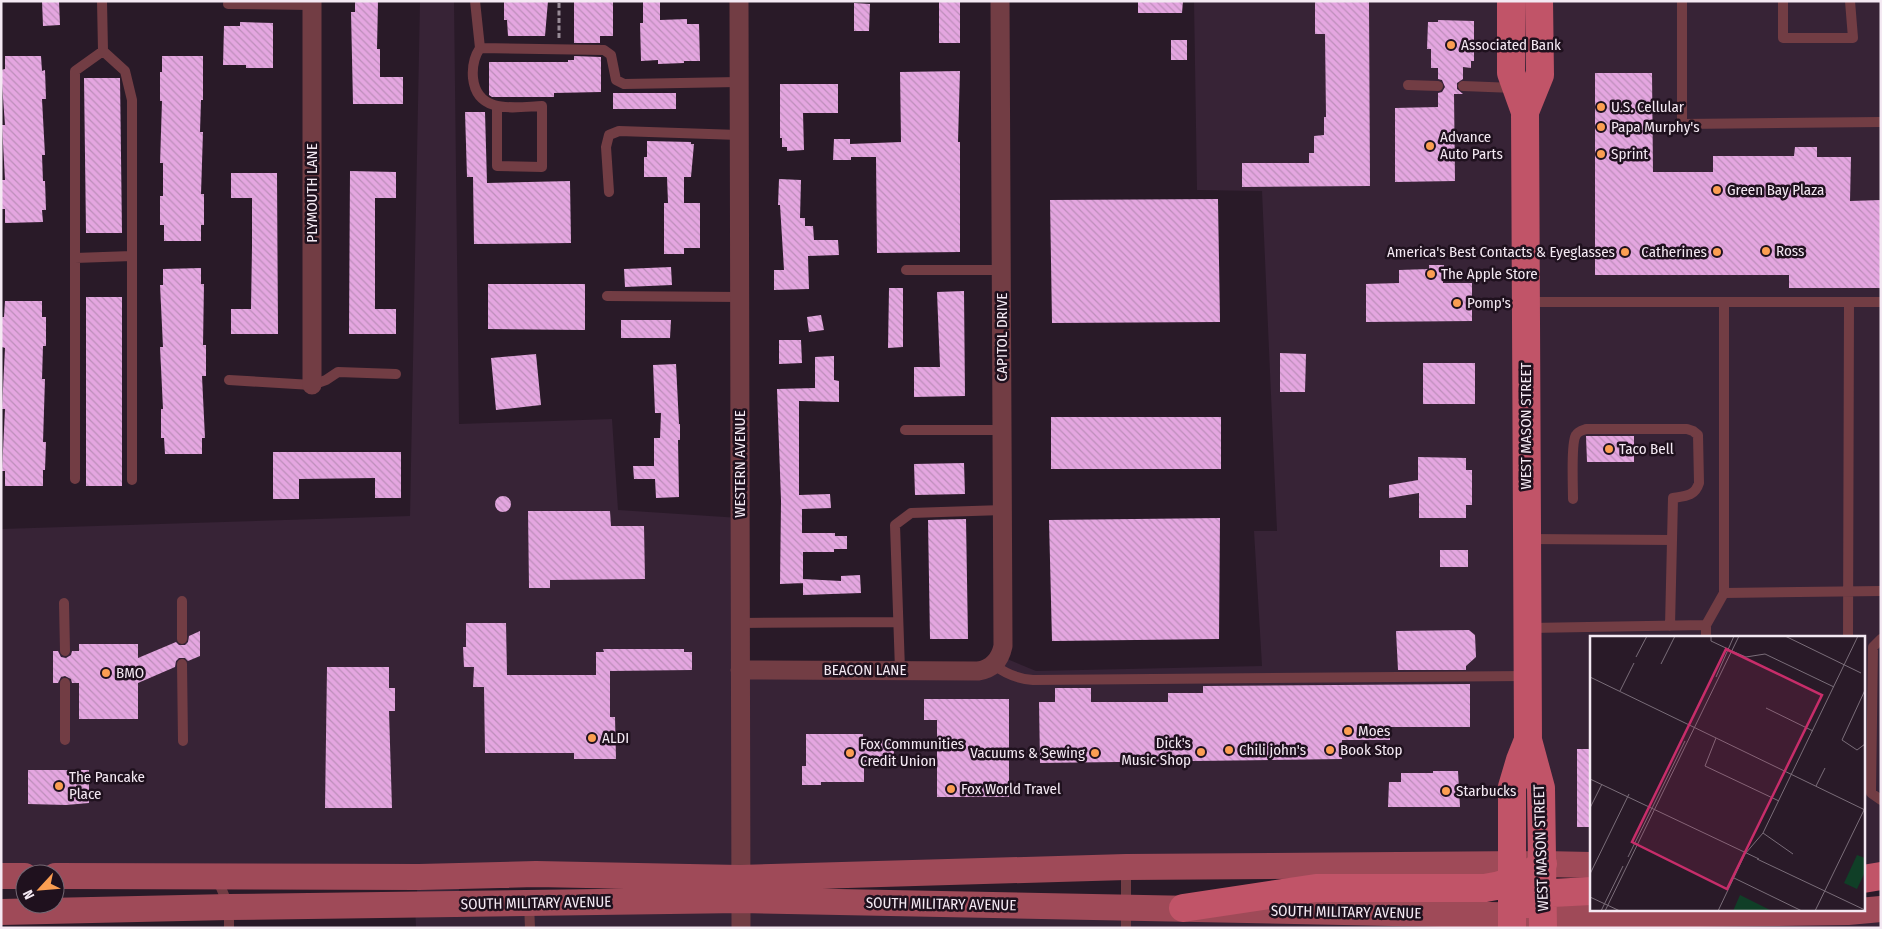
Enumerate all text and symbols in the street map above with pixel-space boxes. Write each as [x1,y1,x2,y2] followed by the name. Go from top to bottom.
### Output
[1461,36,1561,54] place label: Associated Bank
[1445,39,1457,51] marker: Associated Bank
[1611,98,1685,116] place label: U.S. Cellular
[1595,101,1607,113] marker: U.S. Cellular
[1611,118,1700,136] place label: Papa Murphy's
[1595,121,1607,133] marker: Papa Murphy's
[1440,128,1503,163] place label: Advance Auto Parts
[1424,140,1436,152] marker: Advance Auto Parts
[303,143,321,243] street label: PLYMOUTH LANE
[1611,145,1648,163] place label: Sprint
[1595,148,1607,160] marker: Sprint
[1727,181,1824,199] place label: Green Bay Plaza
[1711,184,1723,196] marker: Green Bay Plaza
[1776,242,1805,260] place label: Ross
[1387,243,1615,261] place label: America's Best Contacts & Eyeglasses
[1641,243,1707,261] place label: Catherines
[1760,245,1772,257] marker: Ross
[1619,246,1631,258] marker: America's Best Contacts & Eyeglasses
[1711,246,1723,258] marker: Catherines
[1441,265,1538,283] place label: The Apple Store
[1425,268,1437,280] marker: The Apple Store
[993,293,1011,381] street label: CAPITOL DRIVE
[1467,294,1511,312] place label: Pomp's
[1451,297,1463,309] marker: Pomp's
[1517,362,1535,490] street label: WEST MASON STREET
[731,410,749,518] street label: WESTERN AVENUE
[1619,440,1674,458] place label: Taco Bell
[1603,443,1615,455] marker: Taco Bell
[1590,636,1864,912] inset map
[823,661,907,679] street label: BEACON LANE
[116,664,144,682] place label: BMO
[100,667,112,679] marker: BMO
[1358,722,1390,740] place label: Moes
[1342,725,1354,737] marker: Moes
[602,729,629,747] place label: ALDI
[586,732,598,744] marker: ALDI
[1121,734,1191,769] place label: Dick's Music Shop
[860,735,964,770] place label: Fox Communities Credit Union
[1239,741,1306,759] place label: Chili john's
[1340,741,1403,759] place label: Book Stop
[970,744,1085,762] place label: Vacuums & Sewing
[1223,744,1235,756] marker: Chili john's
[1324,744,1336,756] marker: Book Stop
[1195,746,1207,758] marker: Dick's Music Shop
[844,747,856,759] marker: Fox Communities Credit Union
[1089,747,1101,759] marker: Vacuums & Sewing
[69,768,145,803] place label: The Pancake Place
[53,780,65,792] marker: The Pancake Place
[961,780,1061,798] place label: Fox World Travel
[1456,782,1516,800] place label: Starbucks
[945,783,957,795] marker: Fox World Travel
[1530,784,1552,912] street label: WEST MASON STREET
[1440,785,1452,797] marker: Starbucks
[15,864,65,914] north arrow
[19,887,38,902] text: N
[461,893,611,913] street label: SOUTH MILITARY AVENUE
[866,894,1016,914] street label: SOUTH MILITARY AVENUE
[1271,902,1421,922] street label: SOUTH MILITARY AVENUE

